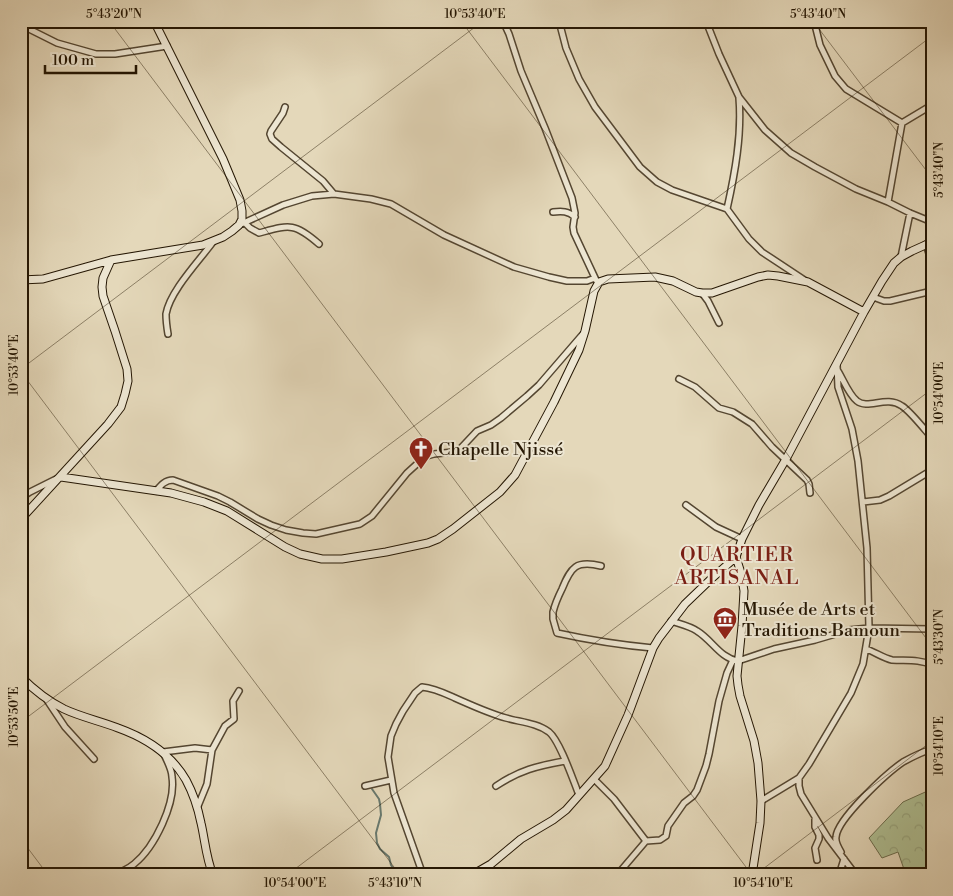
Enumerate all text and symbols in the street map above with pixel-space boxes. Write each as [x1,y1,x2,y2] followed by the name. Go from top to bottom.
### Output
[86,7,142,22] text: 5°43'20"N
[444,7,506,22] text: 10°53'40"E
[790,7,846,22] text: 5°43'40"N
[45,42,136,74] scale bar
[52,51,94,70] text: 100 m
[932,142,947,198] text: 5°43'40"N
[7,334,22,396] text: 10°53'40"E
[932,362,947,424] text: 10°54'00"E
[408,436,434,470] church icon: Chapelle Njissé
[438,438,563,461] place label: Chapelle Njissé
[674,543,799,591] district label: QUARTIER ARTISANAL
[742,598,900,642] place label: Musée de Arts et Traditions Bamoun
[712,606,738,640] museum icon: Musée de Arts et Traditions Bamoun
[932,609,947,665] text: 5°43'30"N
[7,687,22,747] text: 10°53'50"E
[932,716,947,776] text: 10°54'10"E
[264,876,326,891] text: 10°54'00"E
[368,876,422,891] text: 5°43'10"N
[733,876,793,891] text: 10°54'10"E

